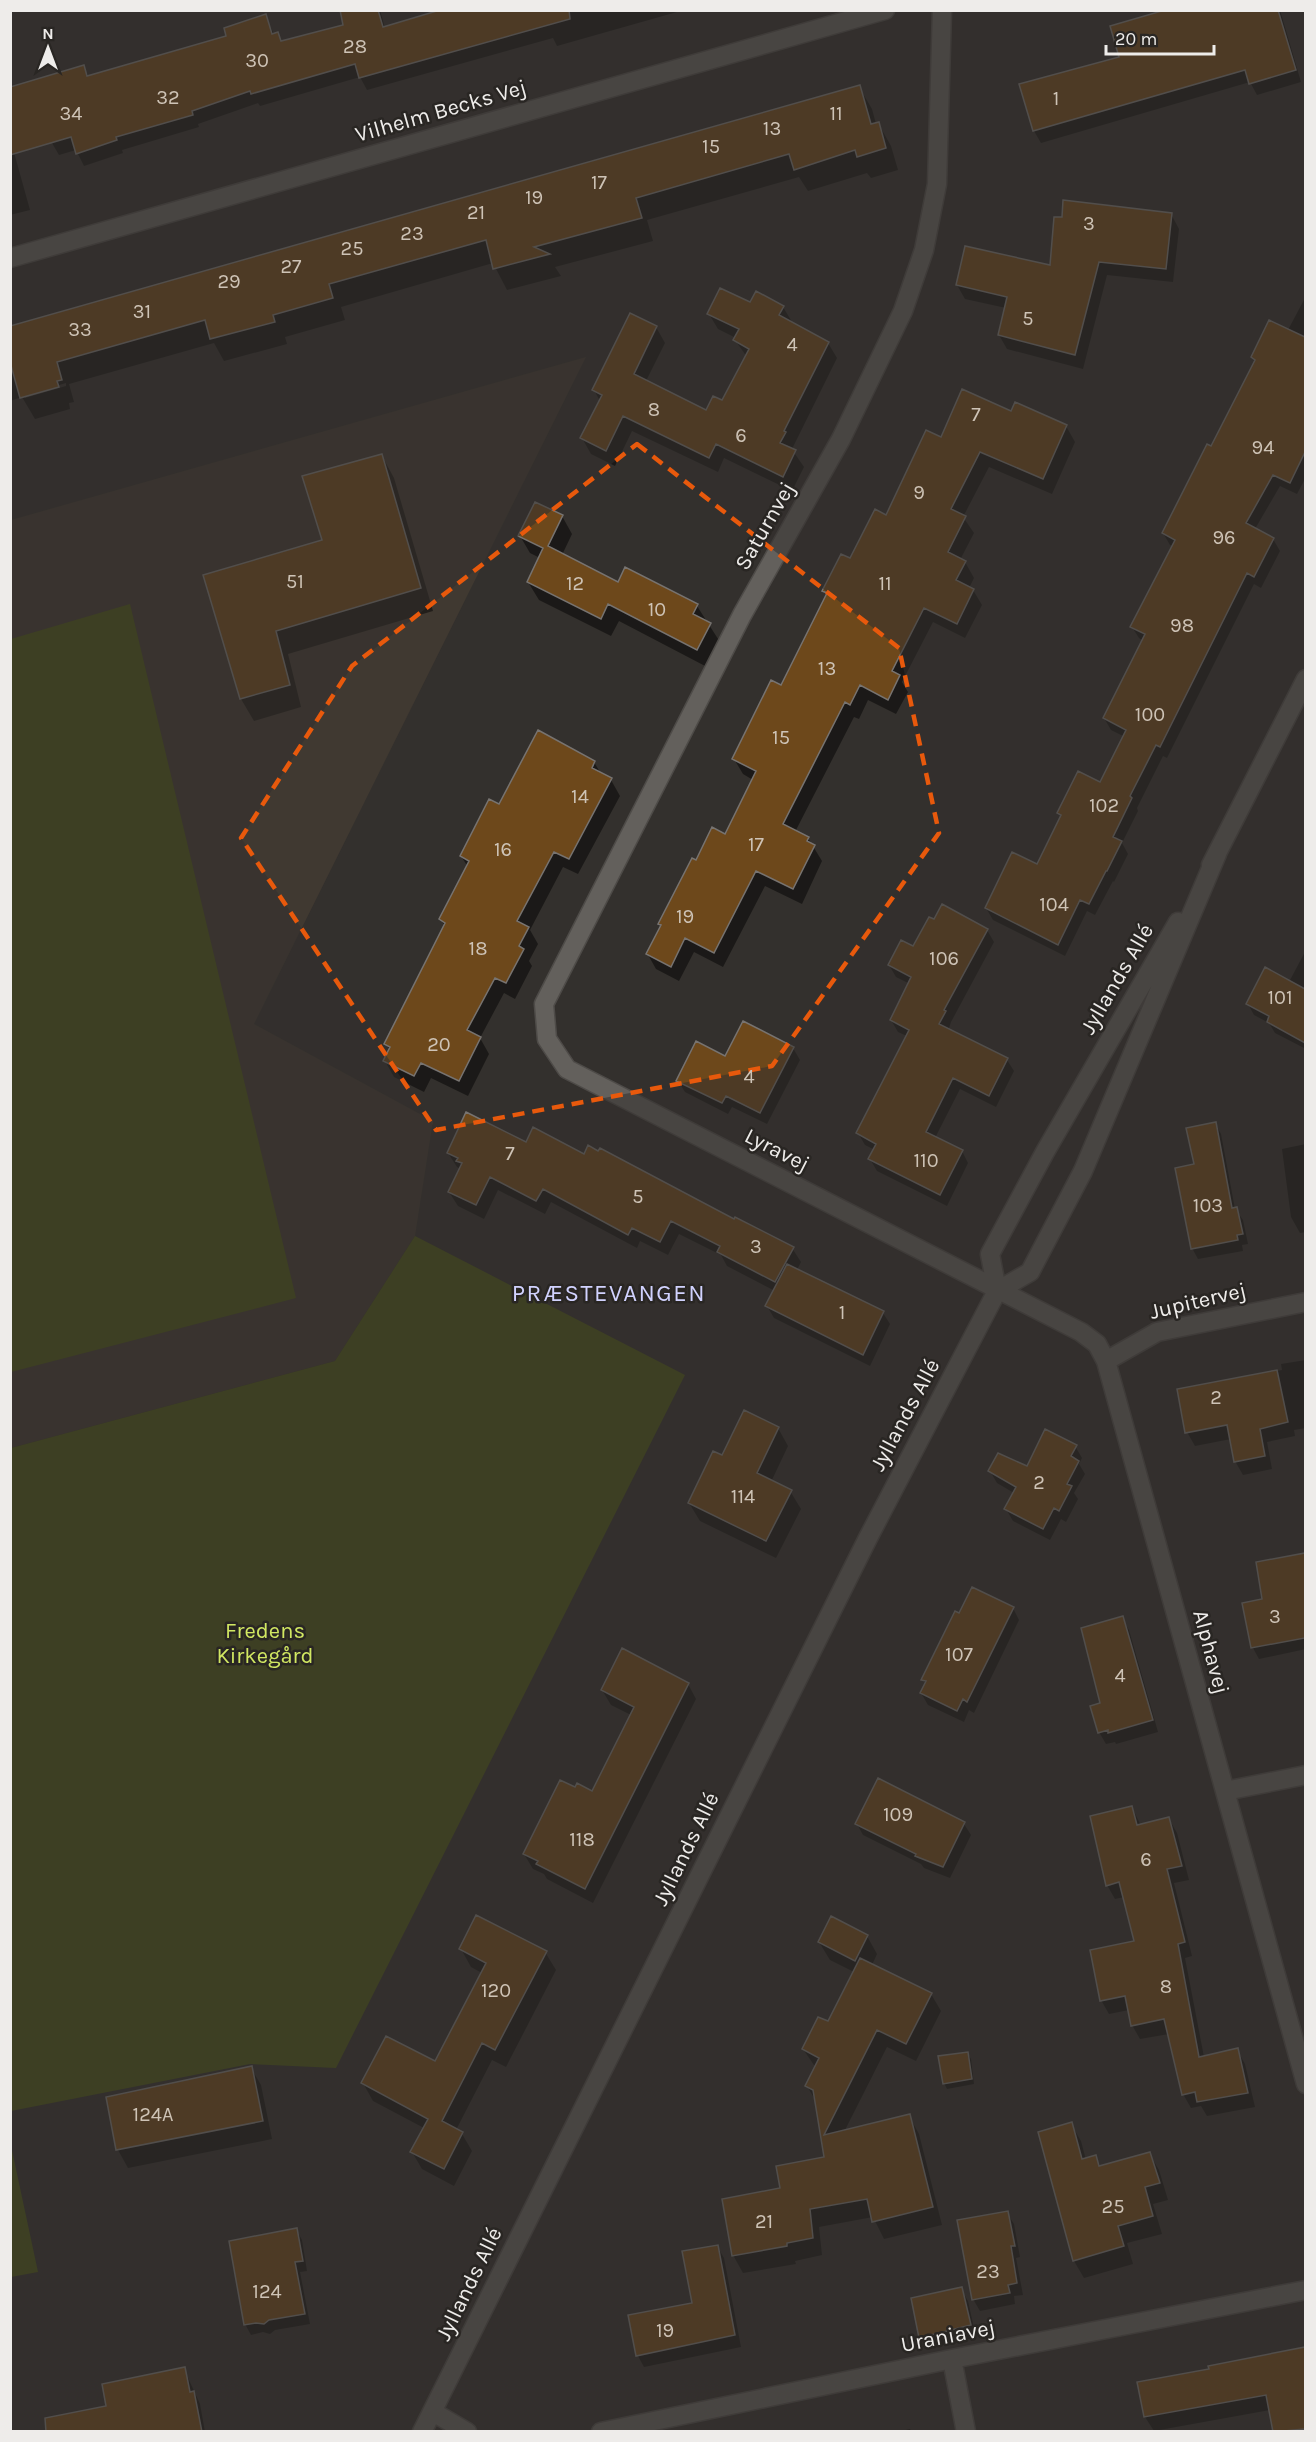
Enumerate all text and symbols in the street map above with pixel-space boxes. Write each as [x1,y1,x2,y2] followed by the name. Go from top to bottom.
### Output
[18,18,78,78] north arrow
[1106,18,1214,56] scale bar
[42,24,54,43] text: N
[1115,28,1157,50] text: 20 m
[343,35,367,58] house number: 28
[245,49,269,72] house number: 30
[352,74,530,148] street label: Vilhelm Becks Vej
[156,86,180,109] house number: 32
[1053,87,1059,110] house number: 1
[60,102,82,125] house number: 34
[829,102,843,125] house number: 11
[763,117,781,140] house number: 13
[702,135,720,158] house number: 15
[591,171,608,194] house number: 17
[525,186,543,209] house number: 19
[467,201,485,224] house number: 21
[1083,212,1095,235] house number: 3
[400,222,424,245] house number: 23
[341,237,363,260] house number: 25
[281,255,302,278] house number: 27
[217,270,241,293] house number: 29
[133,300,151,323] house number: 31
[1022,307,1034,330] house number: 5
[68,318,92,341] house number: 33
[786,333,798,356] house number: 4
[648,398,660,421] house number: 8
[971,403,981,426] house number: 7
[735,424,747,447] house number: 6
[1252,436,1274,459] house number: 94
[729,477,801,575] street label: Saturnvej
[913,481,925,504] house number: 9
[1212,526,1236,549] house number: 96
[286,570,304,593] house number: 51
[566,572,584,595] house number: 12
[878,572,892,595] house number: 11
[648,598,666,621] house number: 10
[1170,614,1194,637] house number: 98
[818,657,836,680] house number: 13
[1135,703,1165,726] house number: 100
[772,726,790,749] house number: 15
[571,785,589,808] house number: 14
[1089,794,1119,817] house number: 102
[748,833,765,856] house number: 17
[494,838,512,861] house number: 16
[1039,893,1069,916] house number: 104
[676,905,694,928] house number: 19
[1075,919,1159,1039] street label: Jyllands Allé
[469,937,487,960] house number: 18
[929,947,959,970] house number: 106
[1267,986,1293,1009] house number: 101
[427,1033,451,1056] house number: 20
[743,1065,755,1088] house number: 4
[740,1123,814,1177] street label: Lyravej
[505,1142,515,1165] house number: 7
[913,1149,939,1172] house number: 110
[632,1185,644,1208] house number: 5
[1193,1194,1223,1217] house number: 103
[750,1235,762,1258] house number: 3
[1147,1277,1249,1325] street label: Jupitervej
[512,1279,706,1307] district label: PRÆSTEVANGEN
[839,1301,845,1324] house number: 1
[865,1355,945,1475] street label: Jyllands Allé
[1210,1386,1222,1409] house number: 2
[1033,1471,1045,1494] house number: 2
[731,1485,755,1508] house number: 114
[1269,1605,1281,1628] house number: 3
[1187,1607,1235,1697] street label: Alphavej
[216,1618,314,1669] park label: Fredens Kirkegård
[945,1643,974,1666] house number: 107
[1114,1664,1126,1687] house number: 4
[647,1788,725,1910] street label: Jyllands Allé
[883,1803,913,1826] house number: 109
[569,1828,595,1851] house number: 118
[1140,1848,1152,1871] house number: 6
[1160,1975,1172,1998] house number: 8
[481,1979,511,2002] house number: 120
[133,2103,173,2126] house number: 124A
[1102,2195,1124,2218] house number: 25
[755,2210,773,2233] house number: 21
[430,2223,508,2345] street label: Jyllands Allé
[976,2260,1000,2283] house number: 23
[252,2280,282,2303] house number: 124
[899,2314,997,2358] street label: Uraniavej
[656,2319,674,2342] house number: 19

